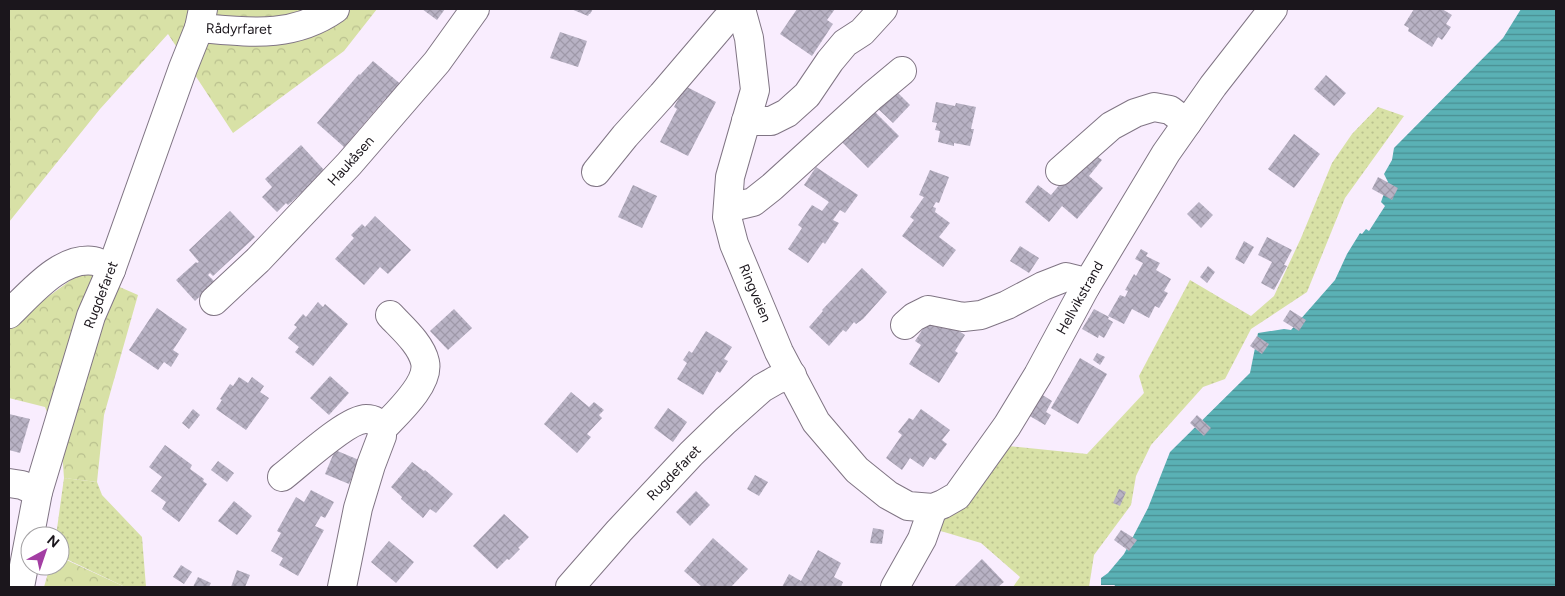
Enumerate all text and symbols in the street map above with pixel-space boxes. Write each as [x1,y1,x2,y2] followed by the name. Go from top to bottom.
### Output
[206,20,272,38] street label: Rådyrfaret
[324,132,378,189] street label: Haukåsen
[1053,258,1107,338] street label: Hellvikstrand
[80,259,122,331] street label: Rugdefaret
[735,261,775,325] street label: Ringveien
[643,442,705,504] street label: Rugdefaret
[20,526,70,576] north arrow
[43,531,63,551] text: N

